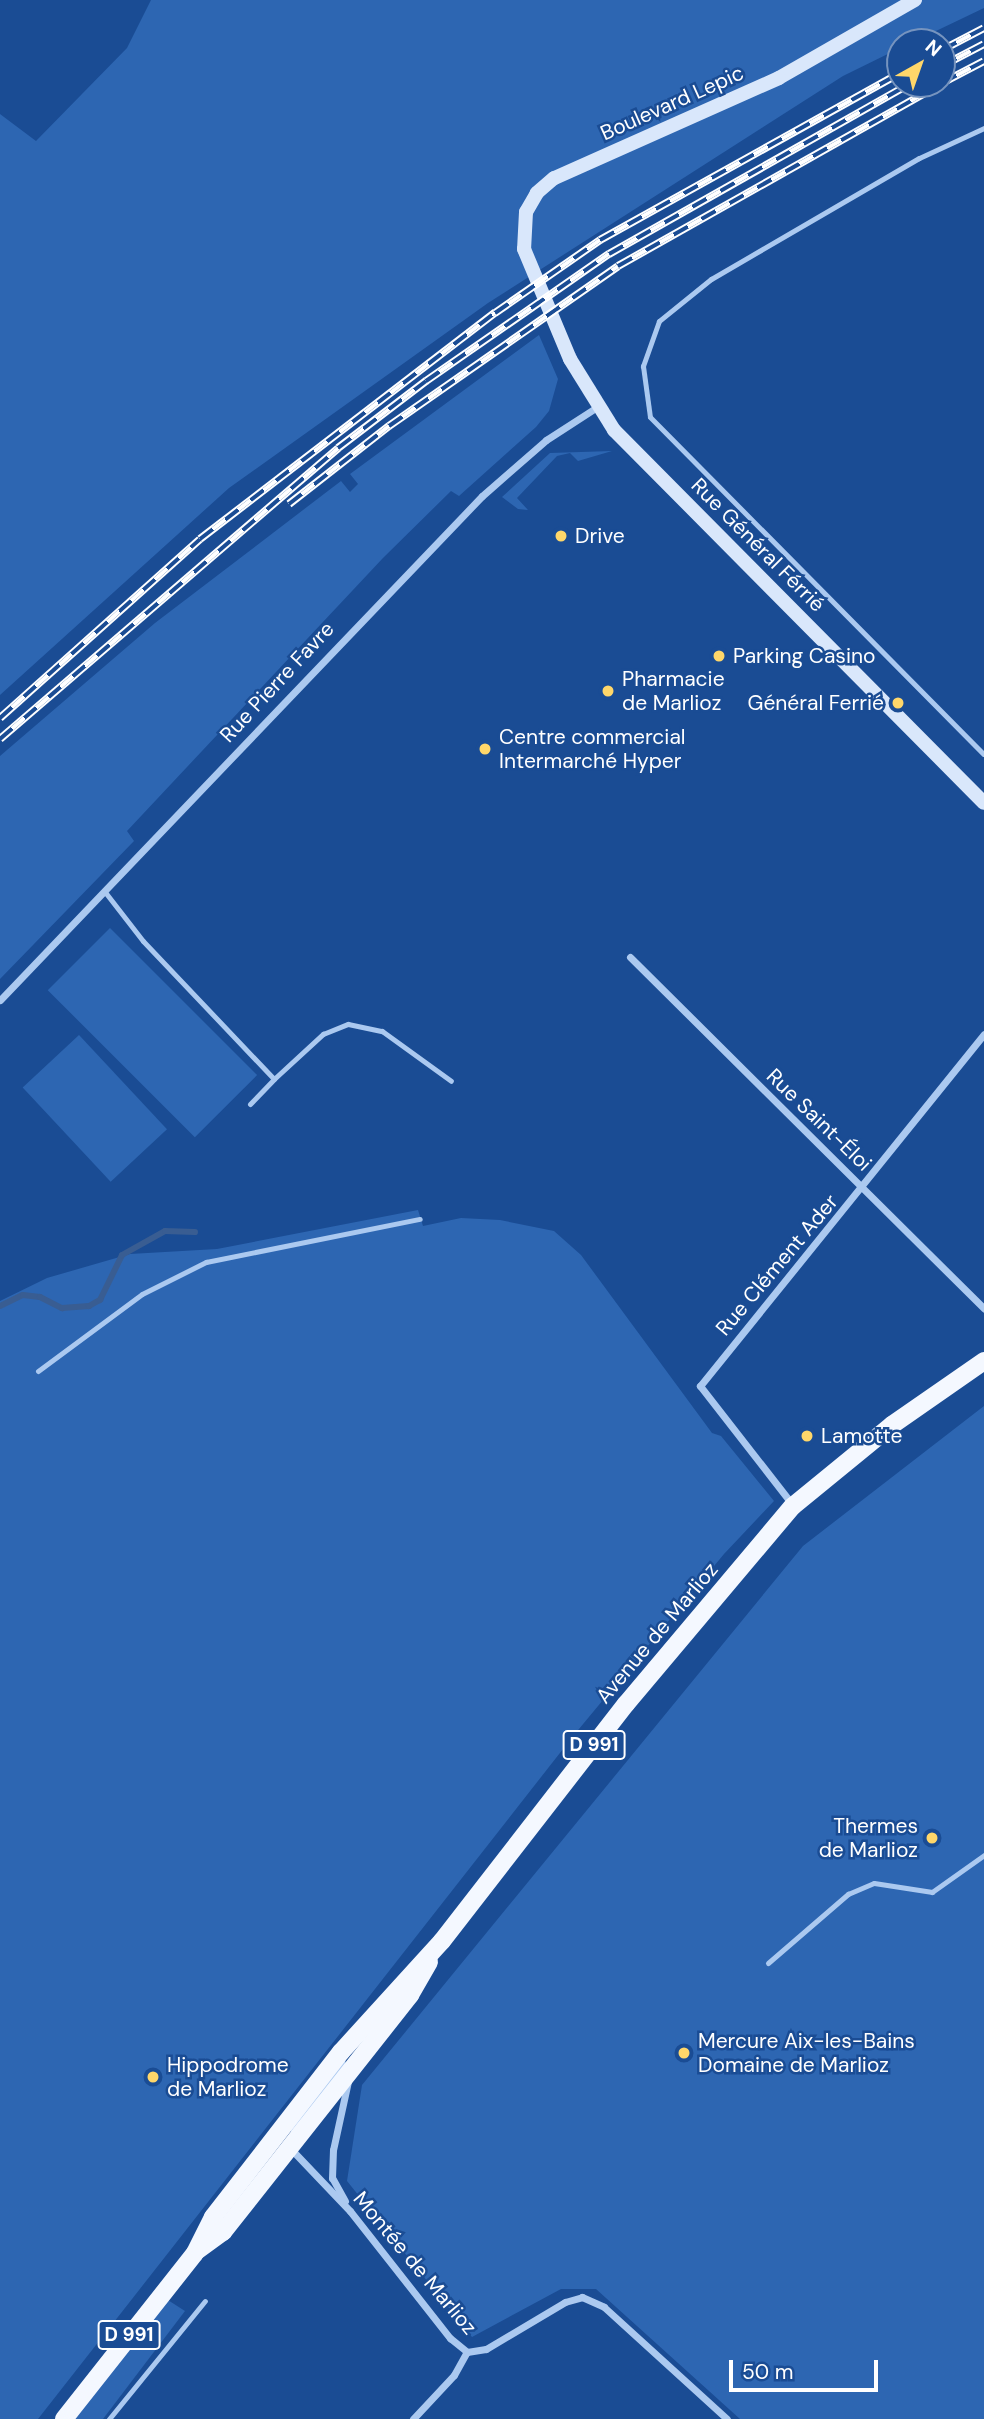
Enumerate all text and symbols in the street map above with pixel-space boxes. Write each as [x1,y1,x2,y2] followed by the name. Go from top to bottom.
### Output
[886,28,956,98] north arrow
[920,34,947,62] text: N
[596,60,748,146] street label: Boulevard Lepic
[686,473,830,617] street label: Rue Général Férrié
[575,523,625,549] place label: Drive
[553,528,569,544] marker: Drive
[215,616,339,748] street label: Rue Pierre Favre
[733,643,875,669] place label: Parking Casino
[711,648,727,664] marker: Parking Casino
[622,666,725,716] place label: Pharmacie de Marlioz
[600,683,616,699] marker: Pharmacie de Marlioz
[747,690,884,716] place label: Général Ferrié
[890,695,906,711] marker: Général Ferrié
[499,724,686,774] place label: Centre commercial Intermarché Hyper
[477,741,493,757] marker: Centre commercial Intermarché Hyper
[761,1064,877,1176] street label: Rue Saint-Éloi
[711,1189,843,1341] street label: Rue Clément Ader
[821,1423,902,1449] place label: Lamotte
[799,1428,815,1444] marker: Lamotte
[591,1557,723,1709] street label: Avenue de Marlioz
[562,1730,626,1760] road number: D 991
[819,1813,918,1863] place label: Thermes de Marlioz
[924,1830,940,1846] marker: Thermes de Marlioz
[698,2028,915,2078] place label: Mercure Aix-les-Bains Domaine de Marlioz
[676,2045,692,2061] marker: Mercure Aix-les-Bains Domaine de Marlioz
[167,2052,289,2102] place label: Hippodrome de Marlioz
[145,2069,161,2085] marker: Hippodrome de Marlioz
[348,2186,482,2340] street label: Montée de Marlioz
[97,2320,160,2350] road number: D 991
[732,2346,881,2390] scale bar
[742,2358,793,2386] text: 50 m

